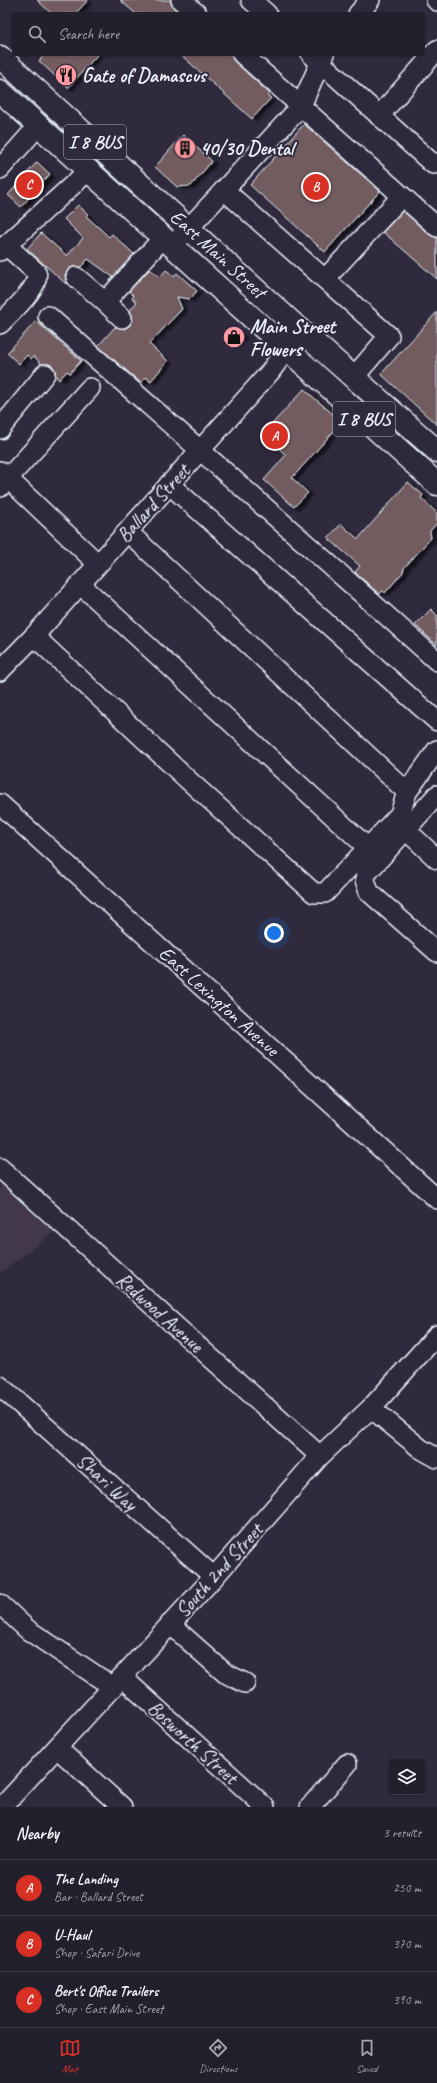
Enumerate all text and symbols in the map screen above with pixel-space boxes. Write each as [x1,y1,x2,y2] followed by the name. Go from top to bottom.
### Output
[12,12,425,56] search box
[26,23,48,45] icon: search
[58,25,119,44] text: Search here
[53,62,79,88] restaurant icon: Gate of Damascus
[82,63,208,88] place label: Gate of Damascus
[64,125,126,159] road number: I 8 BUS
[172,135,198,161] building icon: 40/30 Dental
[200,136,297,161] place label: 40/30 Dental
[16,170,42,200] pin: C
[303,172,329,202] pin: B
[165,204,274,306] street label: East Main Street
[250,314,338,362] place label: Main Street Flowers
[221,324,247,350] shop icon: Main Street Flowers
[333,402,395,436] road number: I 8 BUS
[262,421,288,451] pin: A
[111,457,196,547] street label: Ballard Street
[264,923,284,943] your location
[154,941,285,1062] street label: East Lexington Avenue
[111,1267,210,1358] street label: Redwood Avenue
[71,1448,144,1517] street label: Shari Way
[170,1516,269,1622] street label: South 2nd Street
[143,1695,245,1791] street label: Bosworth Street
[389,1759,425,1795] map controls
[389,1759,425,1795] button: layers
[16,1823,59,1844] text: Nearby
[383,1825,421,1841] text: 3 results
[54,1870,118,1889] text: The Landing
[26,1880,32,1896] text: A
[393,1880,421,1896] text: 250 m
[54,1889,143,1905] text: Bar · Ballard Street
[54,1926,90,1945] text: U-Haul
[26,1936,32,1952] text: B
[393,1936,421,1952] text: 370 m
[54,1945,139,1961] text: Shop · Safari Drive
[54,1982,158,2001] text: Bert's Office Trailers
[26,1992,32,2008] text: C
[393,1992,421,2008] text: 390 m
[54,2001,163,2017] text: Shop · East Main Street
[59,2037,81,2075] tab: Map
[199,2037,238,2075] tab: Directions
[356,2037,378,2075] tab: Saved

